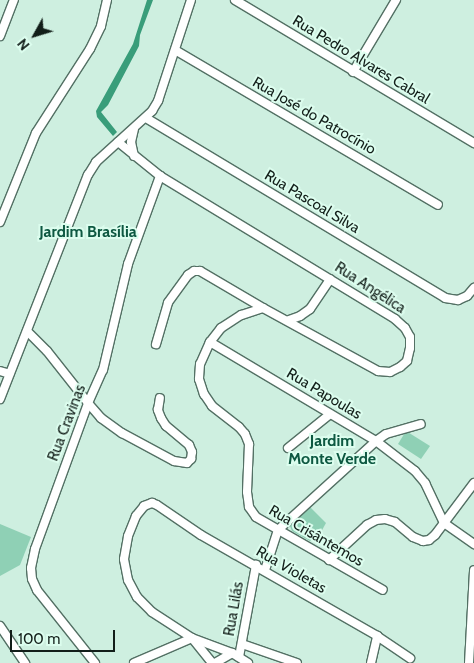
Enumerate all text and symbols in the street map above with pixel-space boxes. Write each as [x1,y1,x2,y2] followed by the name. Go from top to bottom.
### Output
[10,10,60,60] north arrow
[289,12,433,108] street label: Rua Pedro Alvares Cabral
[13,35,33,54] text: N
[249,73,379,159] street label: Rua José do Patrocínio
[261,166,363,238] street label: Rua Pascoal Silva
[39,222,137,242] district label: Jardim Brasília
[331,258,409,318] street label: Rua Angélica
[283,365,365,423] street label: Rua Papoulas
[44,382,90,464] street label: Rua Cravinas
[288,431,376,469] district label: Jardim Monte Verde
[265,502,367,570] street label: Rua Crisântemos
[253,543,329,597] street label: Rua Violetas
[220,580,248,638] street label: Rua Lilás
[12,620,118,652] scale bar
[18,630,60,648] text: 100 m

